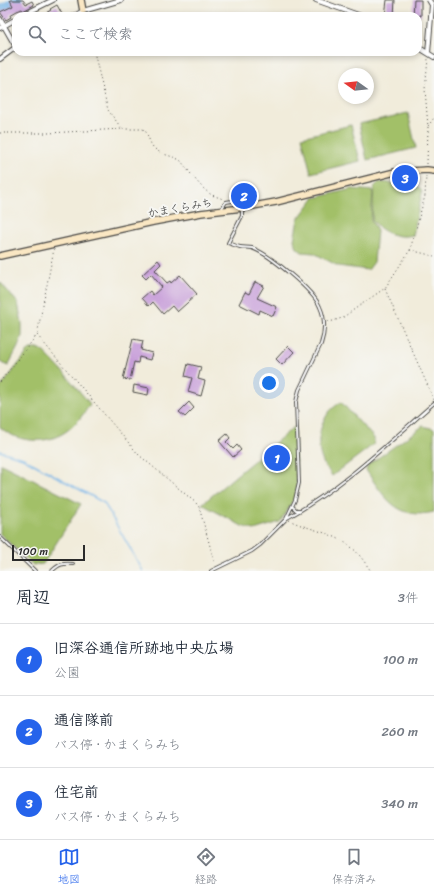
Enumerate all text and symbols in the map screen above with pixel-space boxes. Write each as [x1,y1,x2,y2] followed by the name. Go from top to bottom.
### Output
[12,12,422,56] search box
[58,21,133,47] text: ここで検索
[26,23,48,45] icon: search
[338,68,374,104] north arrow
[392,163,418,193] pin: 3
[231,181,257,211] pin: 2
[146,193,214,223] street label: かまくらみち
[259,373,279,393] your location
[264,443,290,473] pin: 1
[18,542,48,561] text: 100 m
[12,543,85,562] scale bar
[16,582,50,612] text: 周辺
[398,586,418,609] text: 3件
[54,635,234,661] text: 旧深谷通信所跡地中央広場
[26,648,32,671] text: 1
[383,648,418,671] text: 100 m
[54,661,80,684] text: 公園
[54,707,114,733] text: 通信隊前
[25,720,33,743] text: 2
[382,720,418,743] text: 260 m
[54,733,181,756] text: バス停 · かまくらみち
[54,779,99,805] text: 住宅前
[25,792,33,815] text: 3
[381,792,418,815] text: 340 m
[54,805,181,828] text: バス停 · かまくらみち
[58,846,80,889] tab: 地図
[195,846,217,889] tab: 経路
[332,846,376,889] tab: 保存済み

